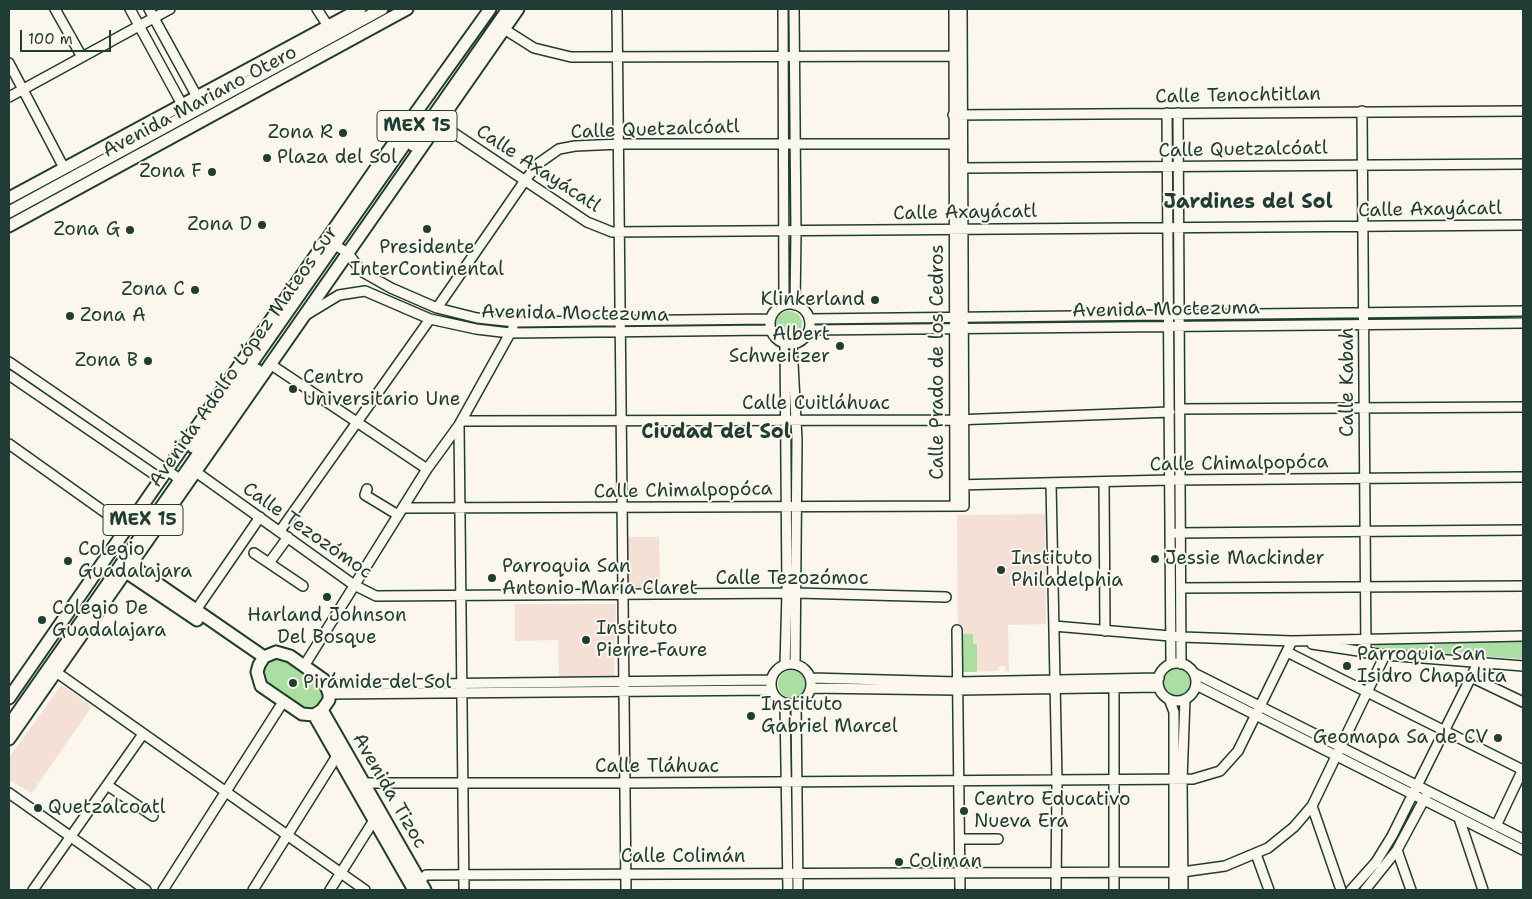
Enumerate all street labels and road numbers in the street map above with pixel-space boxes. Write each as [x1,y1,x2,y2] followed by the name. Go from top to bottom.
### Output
[99,41,301,163] street label: Avenida Mariano Otero
[1155,83,1321,109] street label: Calle Tenochtitlan
[377,110,457,142] road number: MEX 15
[570,116,740,144] street label: Calle Quetzalcóatl
[472,120,604,218] street label: Calle Axayácatl
[1158,137,1328,163] street label: Calle Quetzalcóatl
[1358,197,1502,223] street label: Calle Axayácatl
[893,200,1037,226] street label: Calle Axayácatl
[145,222,343,492] street label: Avenida Adolfo López Mateos Sur
[927,244,949,480] street label: Calle Prado de los Cedros
[1072,297,1260,323] street label: Avenida Moctezuma
[481,301,669,327] street label: Avenida Moctezuma
[1337,327,1359,437] street label: Calle Kabah
[742,393,890,415] street label: Calle Cuitláhuac
[1149,451,1329,477] street label: Calle Chimalpopóca
[238,478,376,584] street label: Calle Tezozómoc
[593,478,773,504] street label: Calle Chimalpopóca
[103,504,183,536] road number: MEX 15
[716,568,868,590] street label: Calle Tezozómoc
[347,729,431,853] street label: Avenida Tizoc
[595,756,719,778] street label: Calle Tláhuac
[621,846,745,868] street label: Calle Colimán

